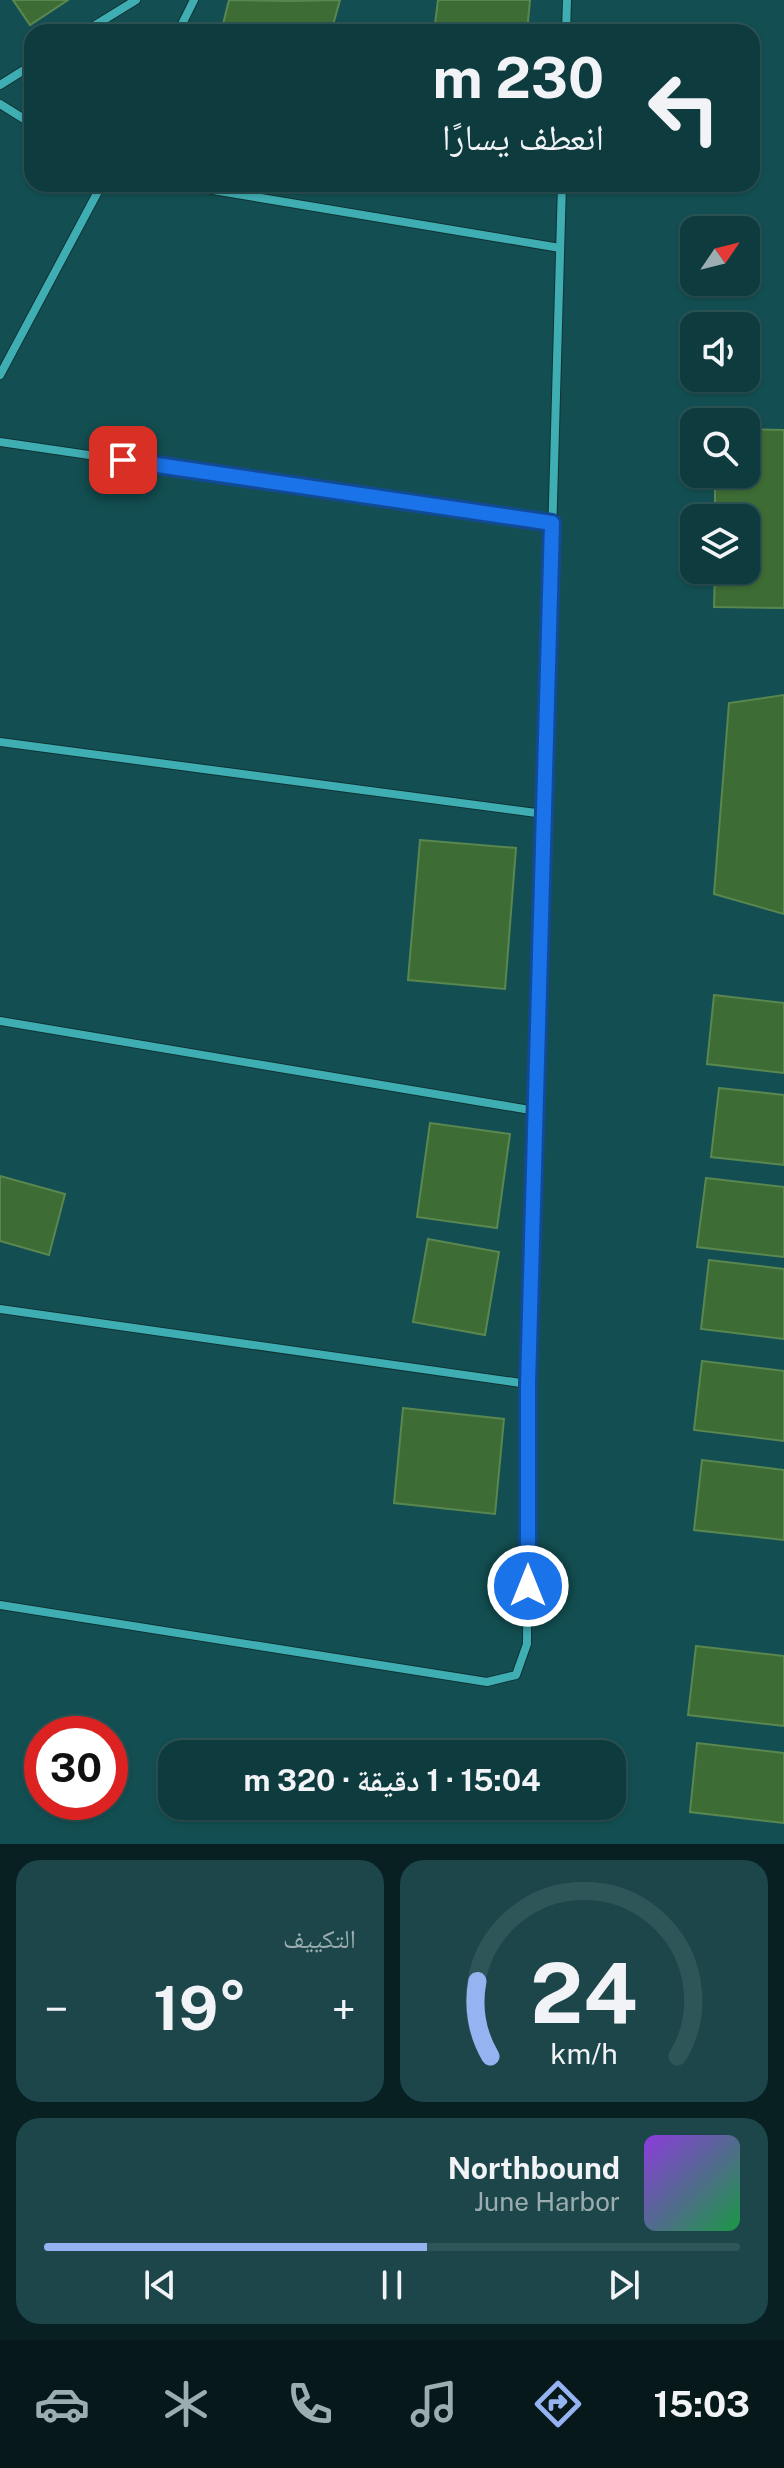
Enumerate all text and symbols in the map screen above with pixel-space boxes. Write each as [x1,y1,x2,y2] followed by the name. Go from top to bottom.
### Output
[432,45,604,111] text: 230 m
[632,56,736,160] icon: left
[442,116,604,158] text: انعطف يسارًا
[680,216,760,296] north arrow
[680,216,760,584] map controls
[680,312,760,392] button: sound
[680,408,760,488] button: search
[89,426,157,494] pin
[101,438,145,482] icon: arrive
[680,504,760,584] button: layers
[486,1544,570,1628] position arrow
[24,1716,128,1820] speed limit sign: 30
[243,1762,541,1798] text: 15:04 · 1 دقيقة · 320 m
[283,1923,356,1954] text: التكييف
[530,1944,638,2042] text: 24
[153,1973,247,2044] text: 19°
[44,1983,68,2035] text: −
[332,1983,356,2035] text: +
[550,2037,618,2070] text: km/h
[448,2150,620,2186] text: Northbound
[474,2186,620,2217] text: June Harbor
[138,2263,182,2307] icon: previous
[370,2263,414,2307] icon: pause
[602,2263,646,2307] icon: next
[34,2376,90,2432] icon: car
[158,2376,214,2432] icon: climate
[282,2376,338,2432] icon: phone
[406,2376,462,2432] icon: music
[530,2376,586,2432] icon: directions
[654,2383,750,2425] text: 15:03

